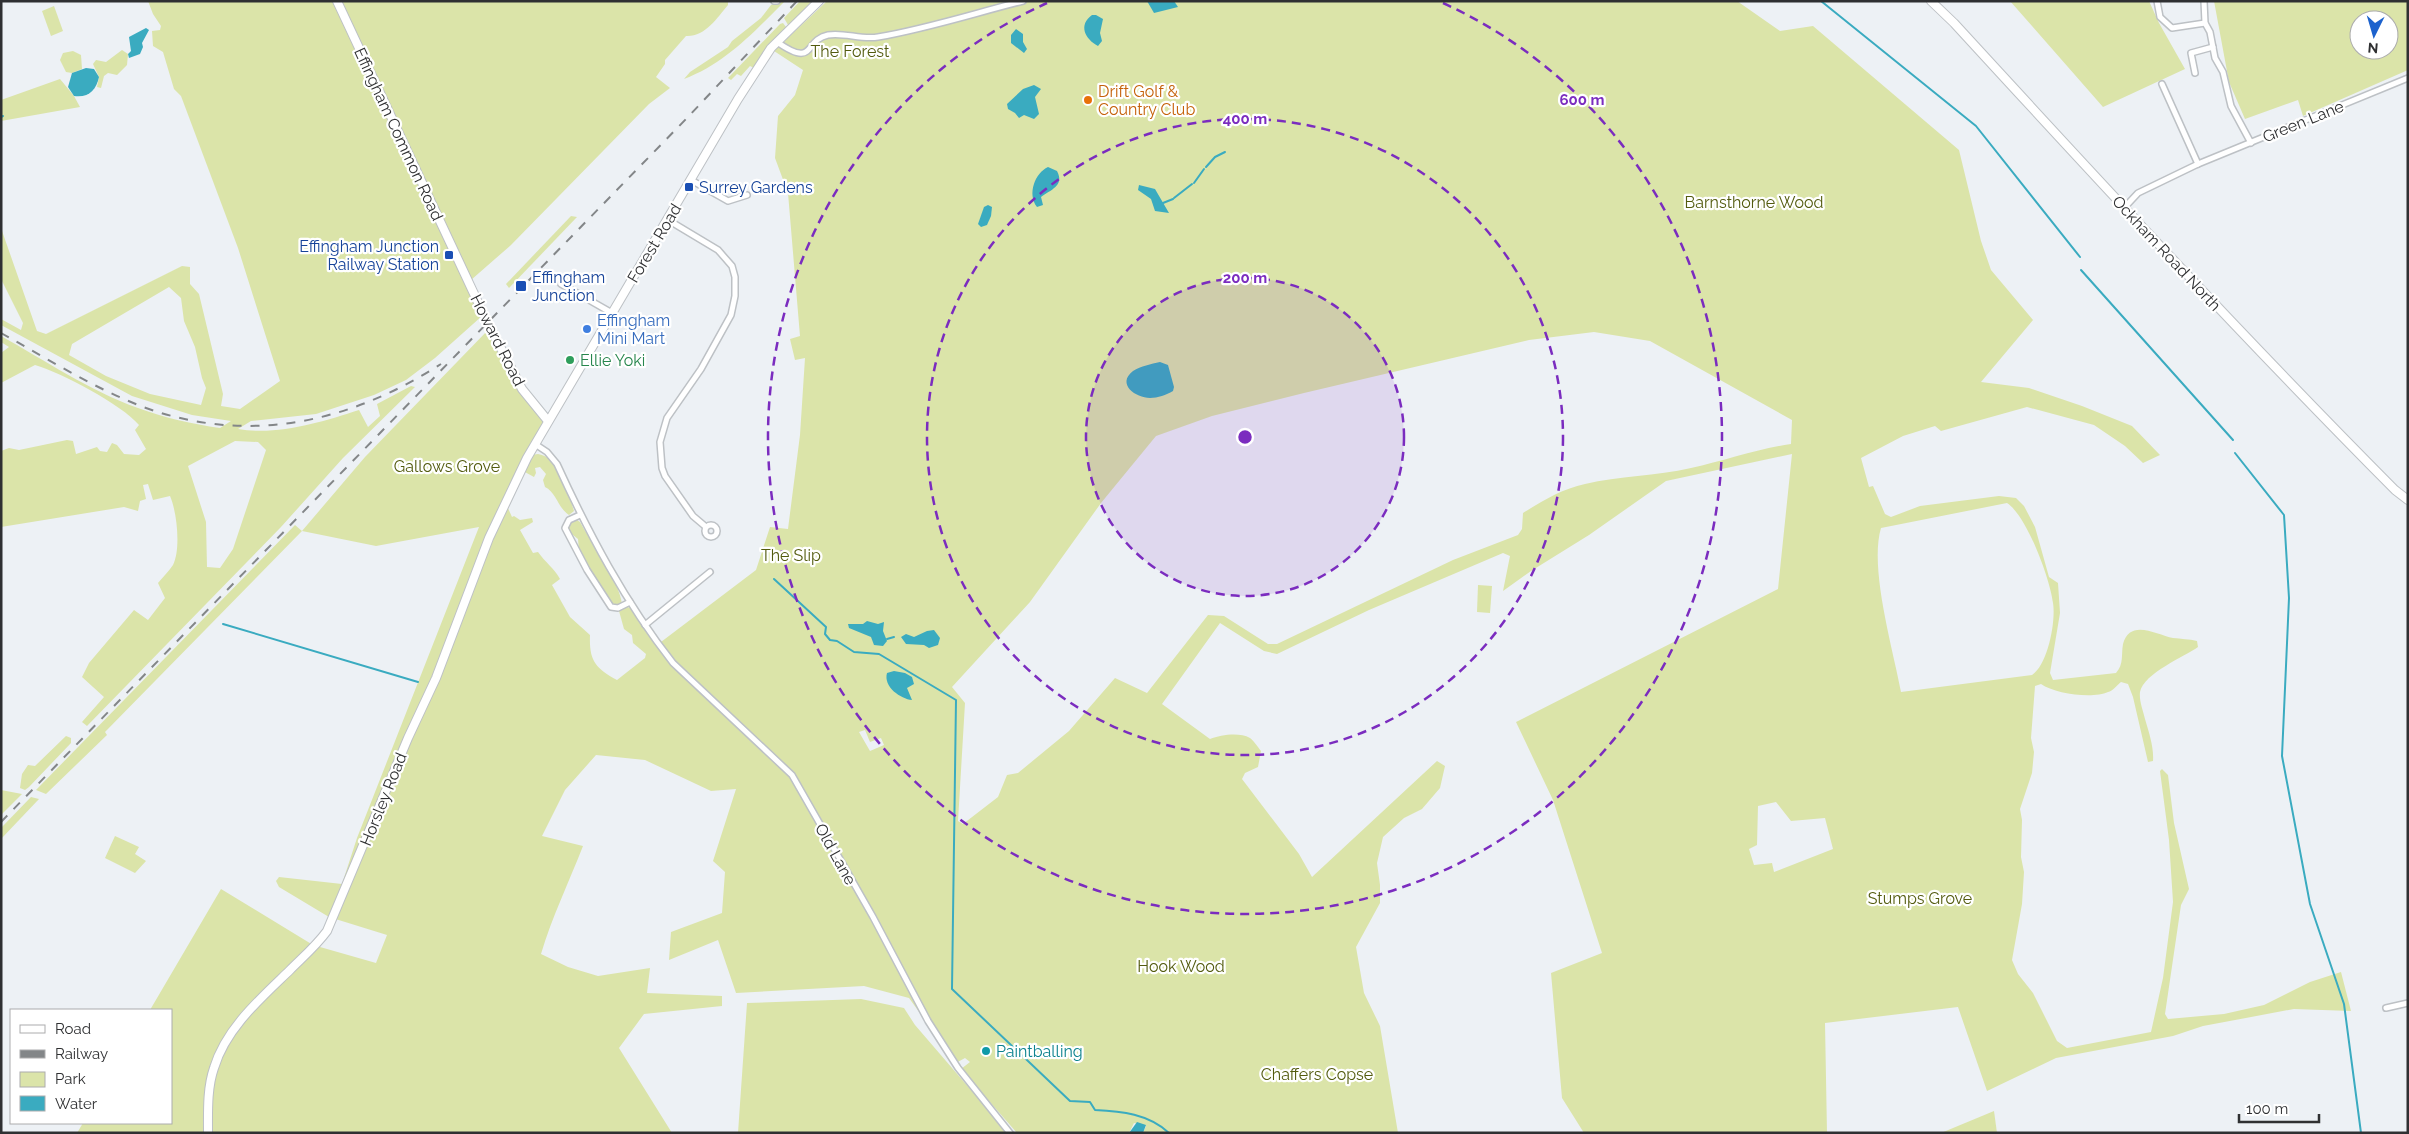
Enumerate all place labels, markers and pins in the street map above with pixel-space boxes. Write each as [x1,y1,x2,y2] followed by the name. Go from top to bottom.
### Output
[1098,82,1195,119] place label: Drift Golf & Country Club
[1082,94,1094,106] marker: Drift Golf & Country Club
[699,178,813,197] place label: Surrey Gardens
[683,181,695,193] marker: Surrey Gardens
[299,237,439,274] place label: Effingham Junction Railway Station
[443,249,455,261] marker: Effingham Junction Railway Station
[532,268,605,305] place label: Effingham Junction
[514,279,528,293] marker: Effingham Junction
[597,311,670,348] place label: Effingham Mini Mart
[581,323,593,335] marker: Effingham Mini Mart
[580,351,645,370] place label: Ellie Yoki
[564,354,576,366] marker: Ellie Yoki
[1236,428,1254,446] centre of rings
[996,1042,1083,1061] place label: Paintballing
[980,1045,992,1057] marker: Paintballing

